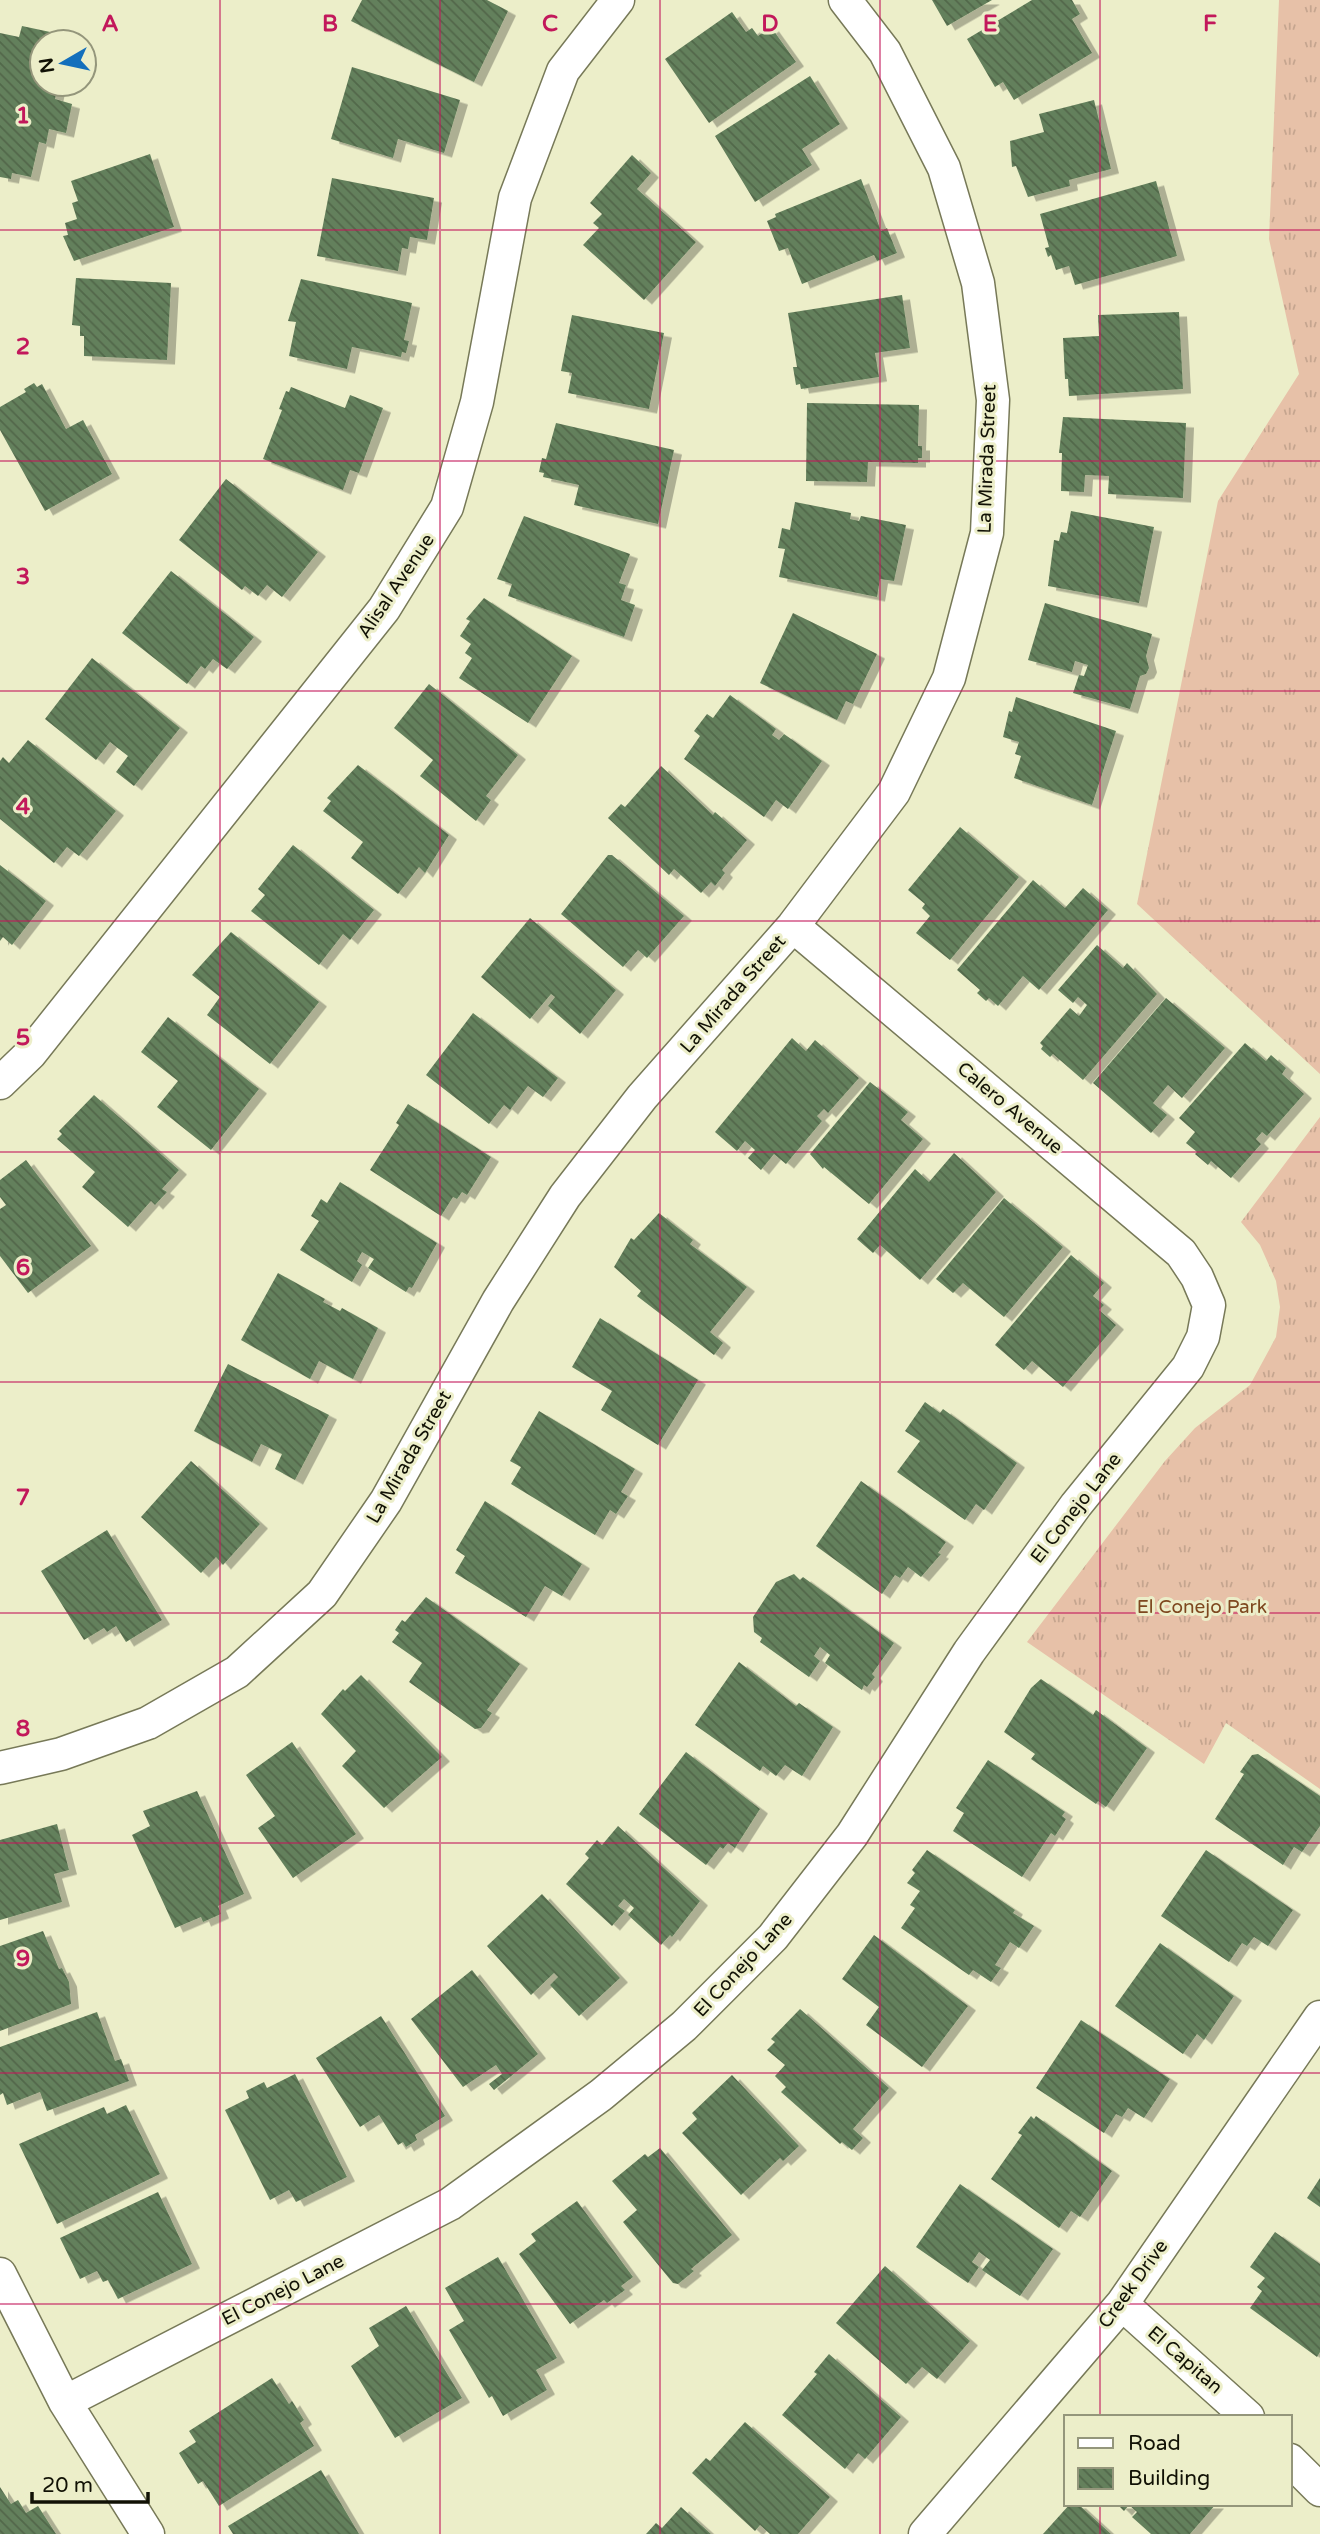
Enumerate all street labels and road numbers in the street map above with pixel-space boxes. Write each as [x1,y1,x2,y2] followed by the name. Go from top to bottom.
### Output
[973,384,1001,534] street label: La Mirada Street
[353,530,439,642] street label: Alisal Avenue
[676,930,790,1058] street label: La Mirada Street
[953,1058,1067,1158] street label: Calero Avenue
[362,1387,456,1527] street label: La Mirada Street
[1026,1448,1126,1568] street label: El Conejo Lane
[689,1909,797,2021] street label: El Conejo Lane
[1094,2236,1172,2332] street label: Creek Drive
[218,2250,348,2330] street label: El Conejo Lane
[1143,2322,1227,2398] street label: El Capitan

